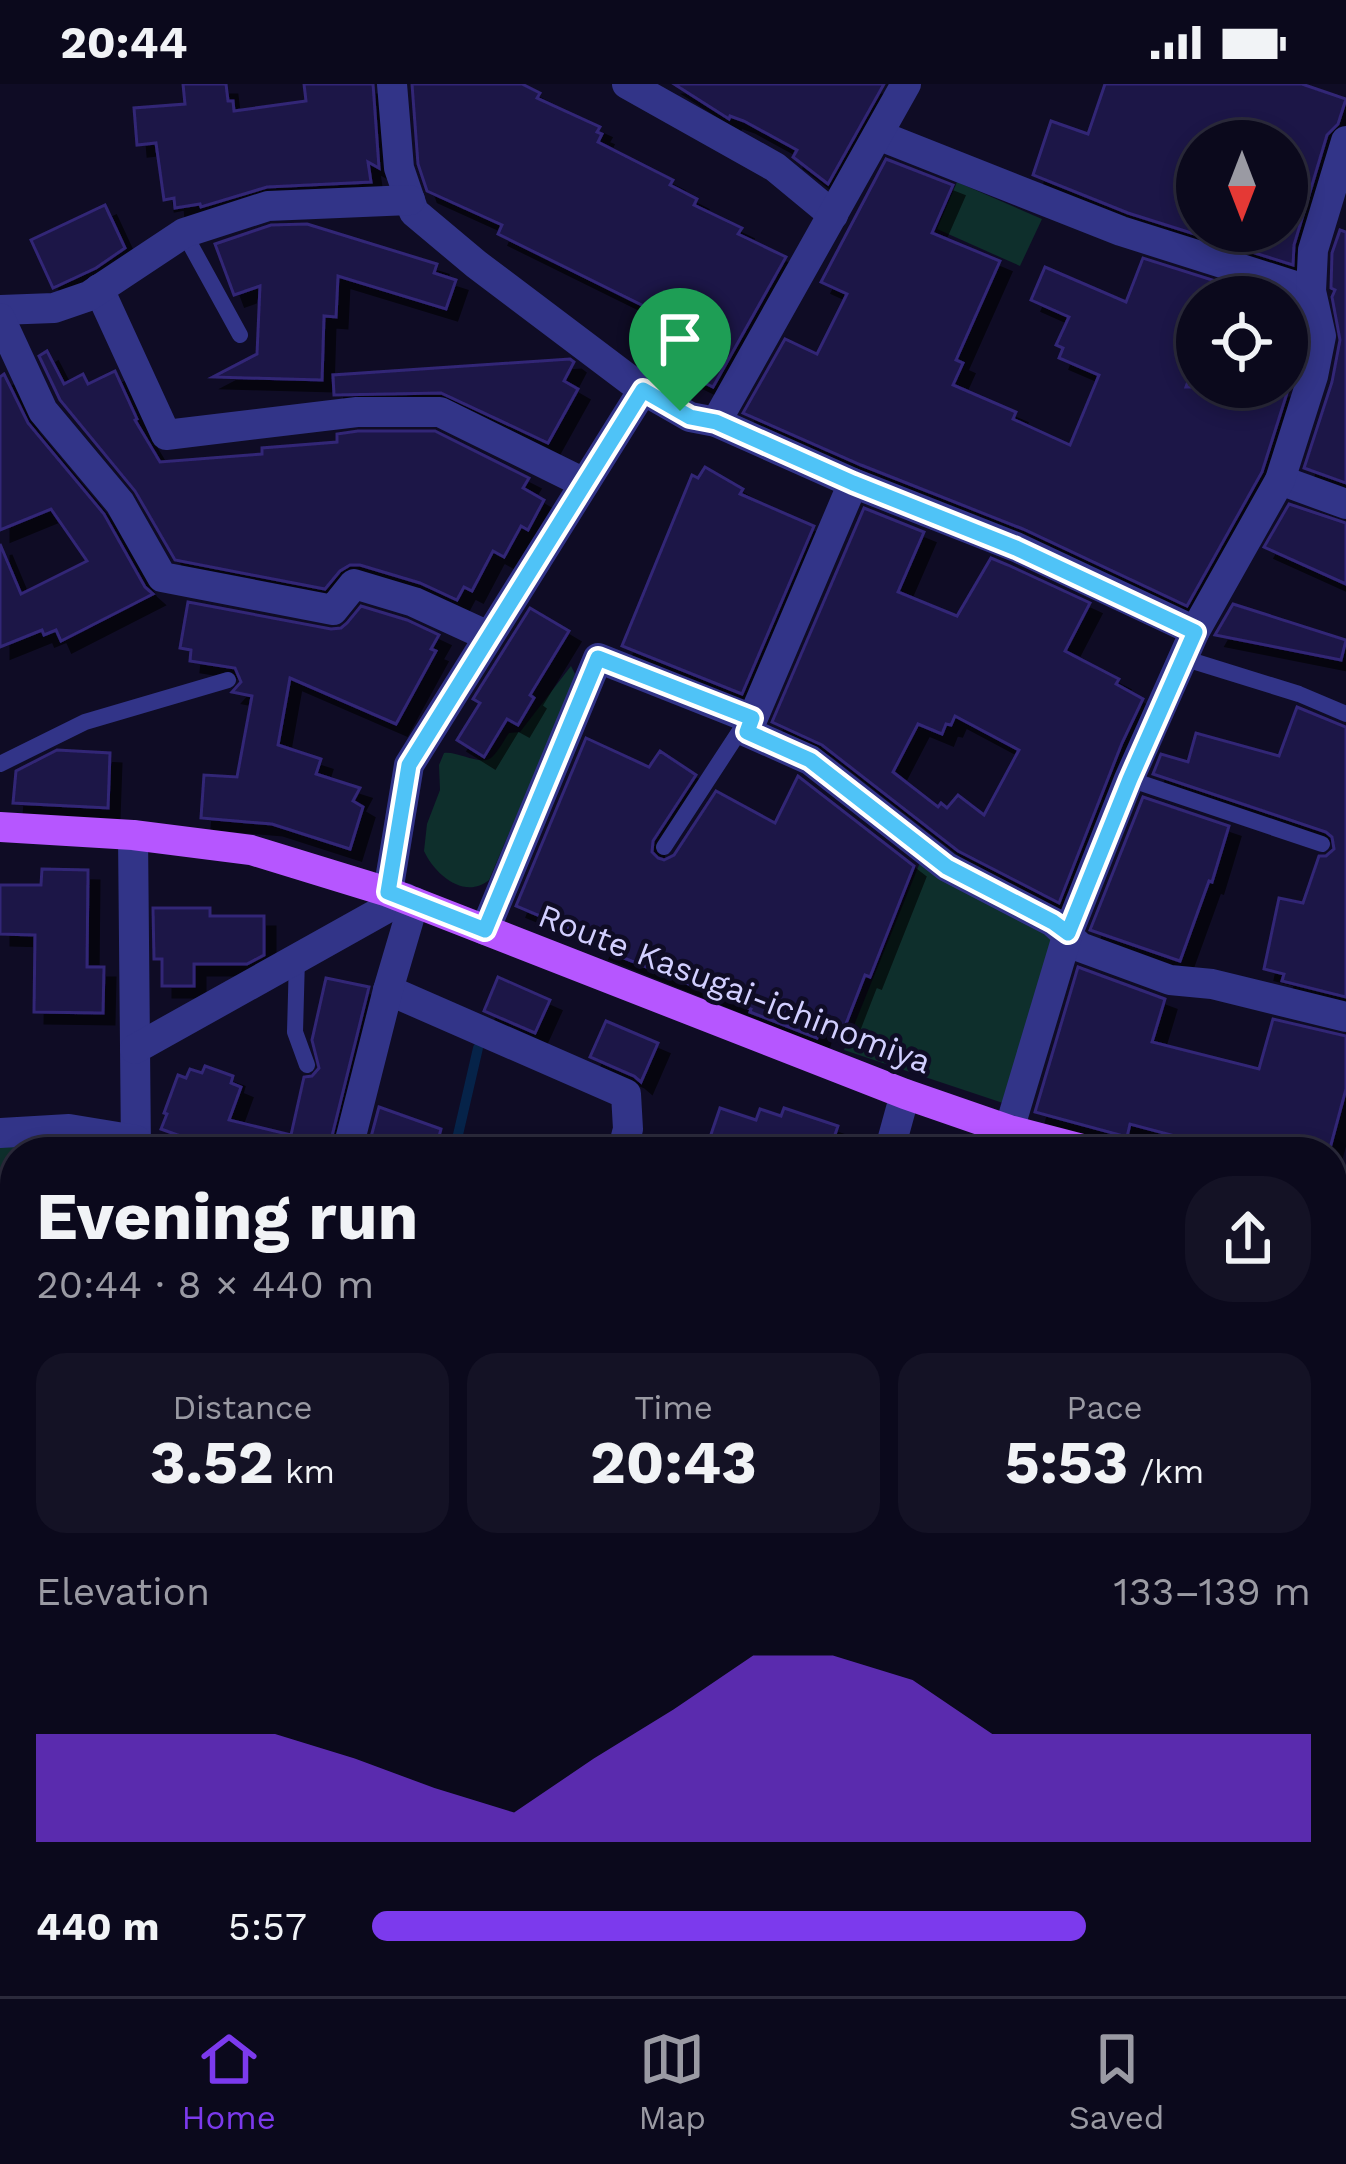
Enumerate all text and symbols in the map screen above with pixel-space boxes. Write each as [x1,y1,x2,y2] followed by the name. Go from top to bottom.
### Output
[60,16,188,69] text: 20:44
[1176,120,1308,252] north arrow
[1176,120,1308,408] map controls
[1176,276,1308,408] button: locate
[629,288,731,411] pin
[647,306,713,372] icon: arrive
[533,895,937,1081] street label: Route Kasugai-ichinomiya
[1185,1176,1311,1302] button: share
[36,1178,418,1255] text: Evening run
[36,1262,374,1307] text: 20:44 · 8 × 440 m
[172,1388,313,1427] text: Distance
[634,1388,713,1427] text: Time
[1066,1388,1143,1427] text: Pace
[150,1427,274,1498] text: 3.52
[590,1427,757,1498] text: 20:43
[1005,1427,1128,1498] text: 5:53
[274,1452,335,1491] text: km
[1128,1452,1204,1491] text: /km
[36,1569,210,1614] text: Elevation
[1114,1569,1311,1614] text: 133–139 m
[36,1904,159,1949] text: 440 m
[228,1904,307,1949] text: 5:57
[181,2026,276,2137] tab: Home
[639,2026,706,2137] tab: Map
[1069,2026,1165,2137] tab: Saved

